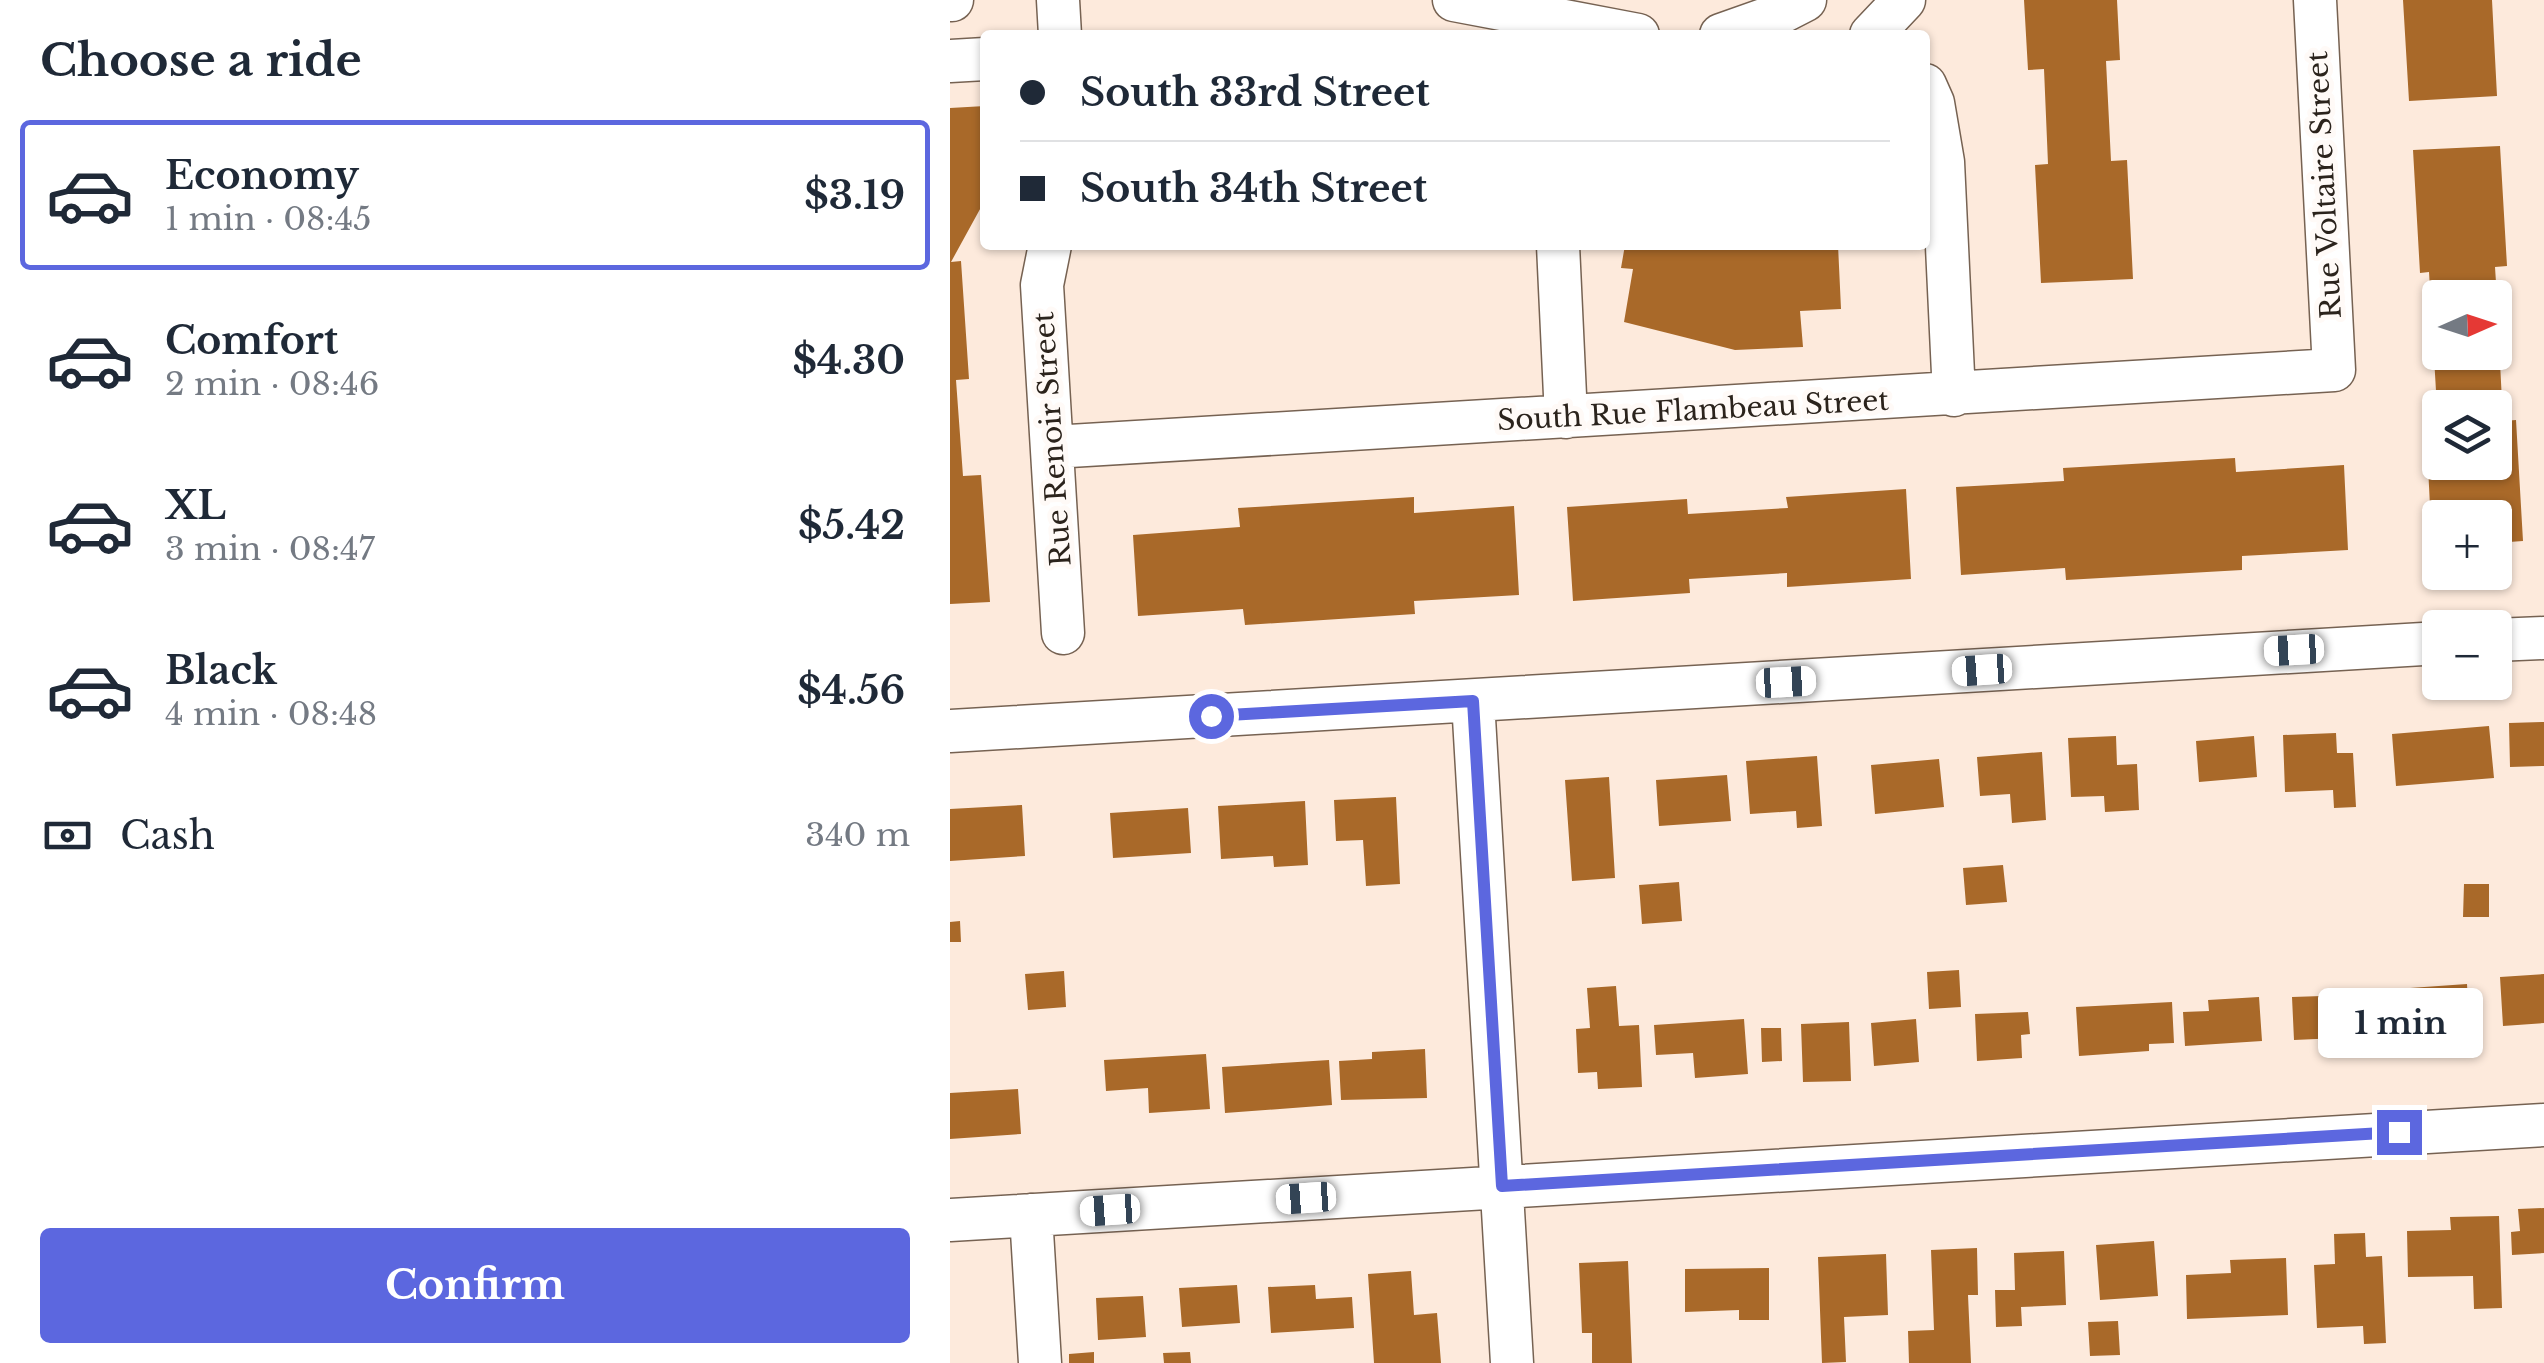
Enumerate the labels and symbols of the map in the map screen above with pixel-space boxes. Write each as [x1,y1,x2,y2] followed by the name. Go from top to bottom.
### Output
[2300,50,2349,320] street label: Rue Voltaire Street
[2422,280,2512,370] north arrow
[1026,310,1079,567] street label: Rue Renoir Street
[1496,383,1890,438] street label: South Rue Flambeau Street
[2263,633,2325,667] car
[1951,653,2013,687] car
[1755,665,1817,699] car
[1189,694,1234,739] route start
[2316,987,2482,1057] callout: 1 min
[2377,1110,2422,1155] route end
[1275,1181,1337,1215] car
[1079,1193,1141,1227] car

